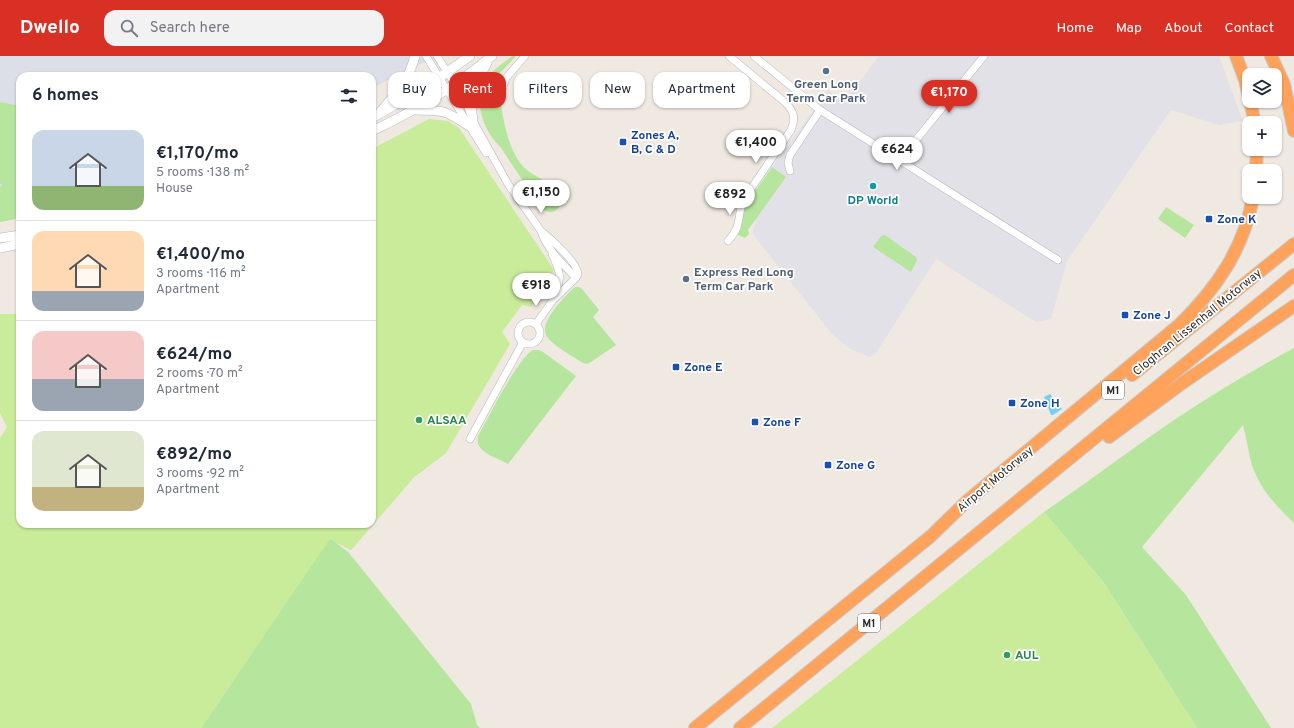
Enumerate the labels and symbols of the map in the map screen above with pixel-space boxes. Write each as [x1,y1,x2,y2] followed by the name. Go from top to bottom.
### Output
[821,66,831,76] marker: Green Long Term Car Park
[786,77,866,107] place label: Green Long Term Car Park
[916,80,982,114] pin: €1,170
[631,128,679,158] place label: Zones A, B, C & D
[723,130,789,164] pin: €1,400
[618,137,628,147] marker: Zones A, B, C & D
[873,137,921,171] pin: €624
[508,180,574,214] pin: €1,150
[868,181,878,191] marker: DP World
[706,182,754,216] pin: €892
[848,193,898,209] place label: DP World
[1217,212,1257,228] place label: Zone K
[1204,214,1214,224] marker: Zone K
[694,265,794,295] place label: Express Red Long Term Car Park
[1130,266,1265,380] street label: Cloghran Lissenhall Motorway
[512,273,560,307] pin: €918
[681,274,691,284] marker: Express Red Long Term Car Park
[1133,308,1171,324] place label: Zone J
[1120,310,1130,320] marker: Zone J
[684,360,722,376] place label: Zone E
[671,362,681,372] marker: Zone E
[1102,381,1124,399] road number: M1
[1020,396,1060,412] place label: Zone H
[1007,398,1017,408] marker: Zone H
[427,413,467,429] place label: ALSAA
[414,415,424,425] marker: ALSAA
[763,415,801,431] place label: Zone F
[750,417,760,427] marker: Zone F
[954,443,1037,516] street label: Airport Motorway
[836,458,875,474] place label: Zone G
[823,460,833,470] marker: Zone G
[858,614,880,632] road number: M1
[1015,648,1039,664] place label: AUL
[1002,650,1012,660] marker: AUL

